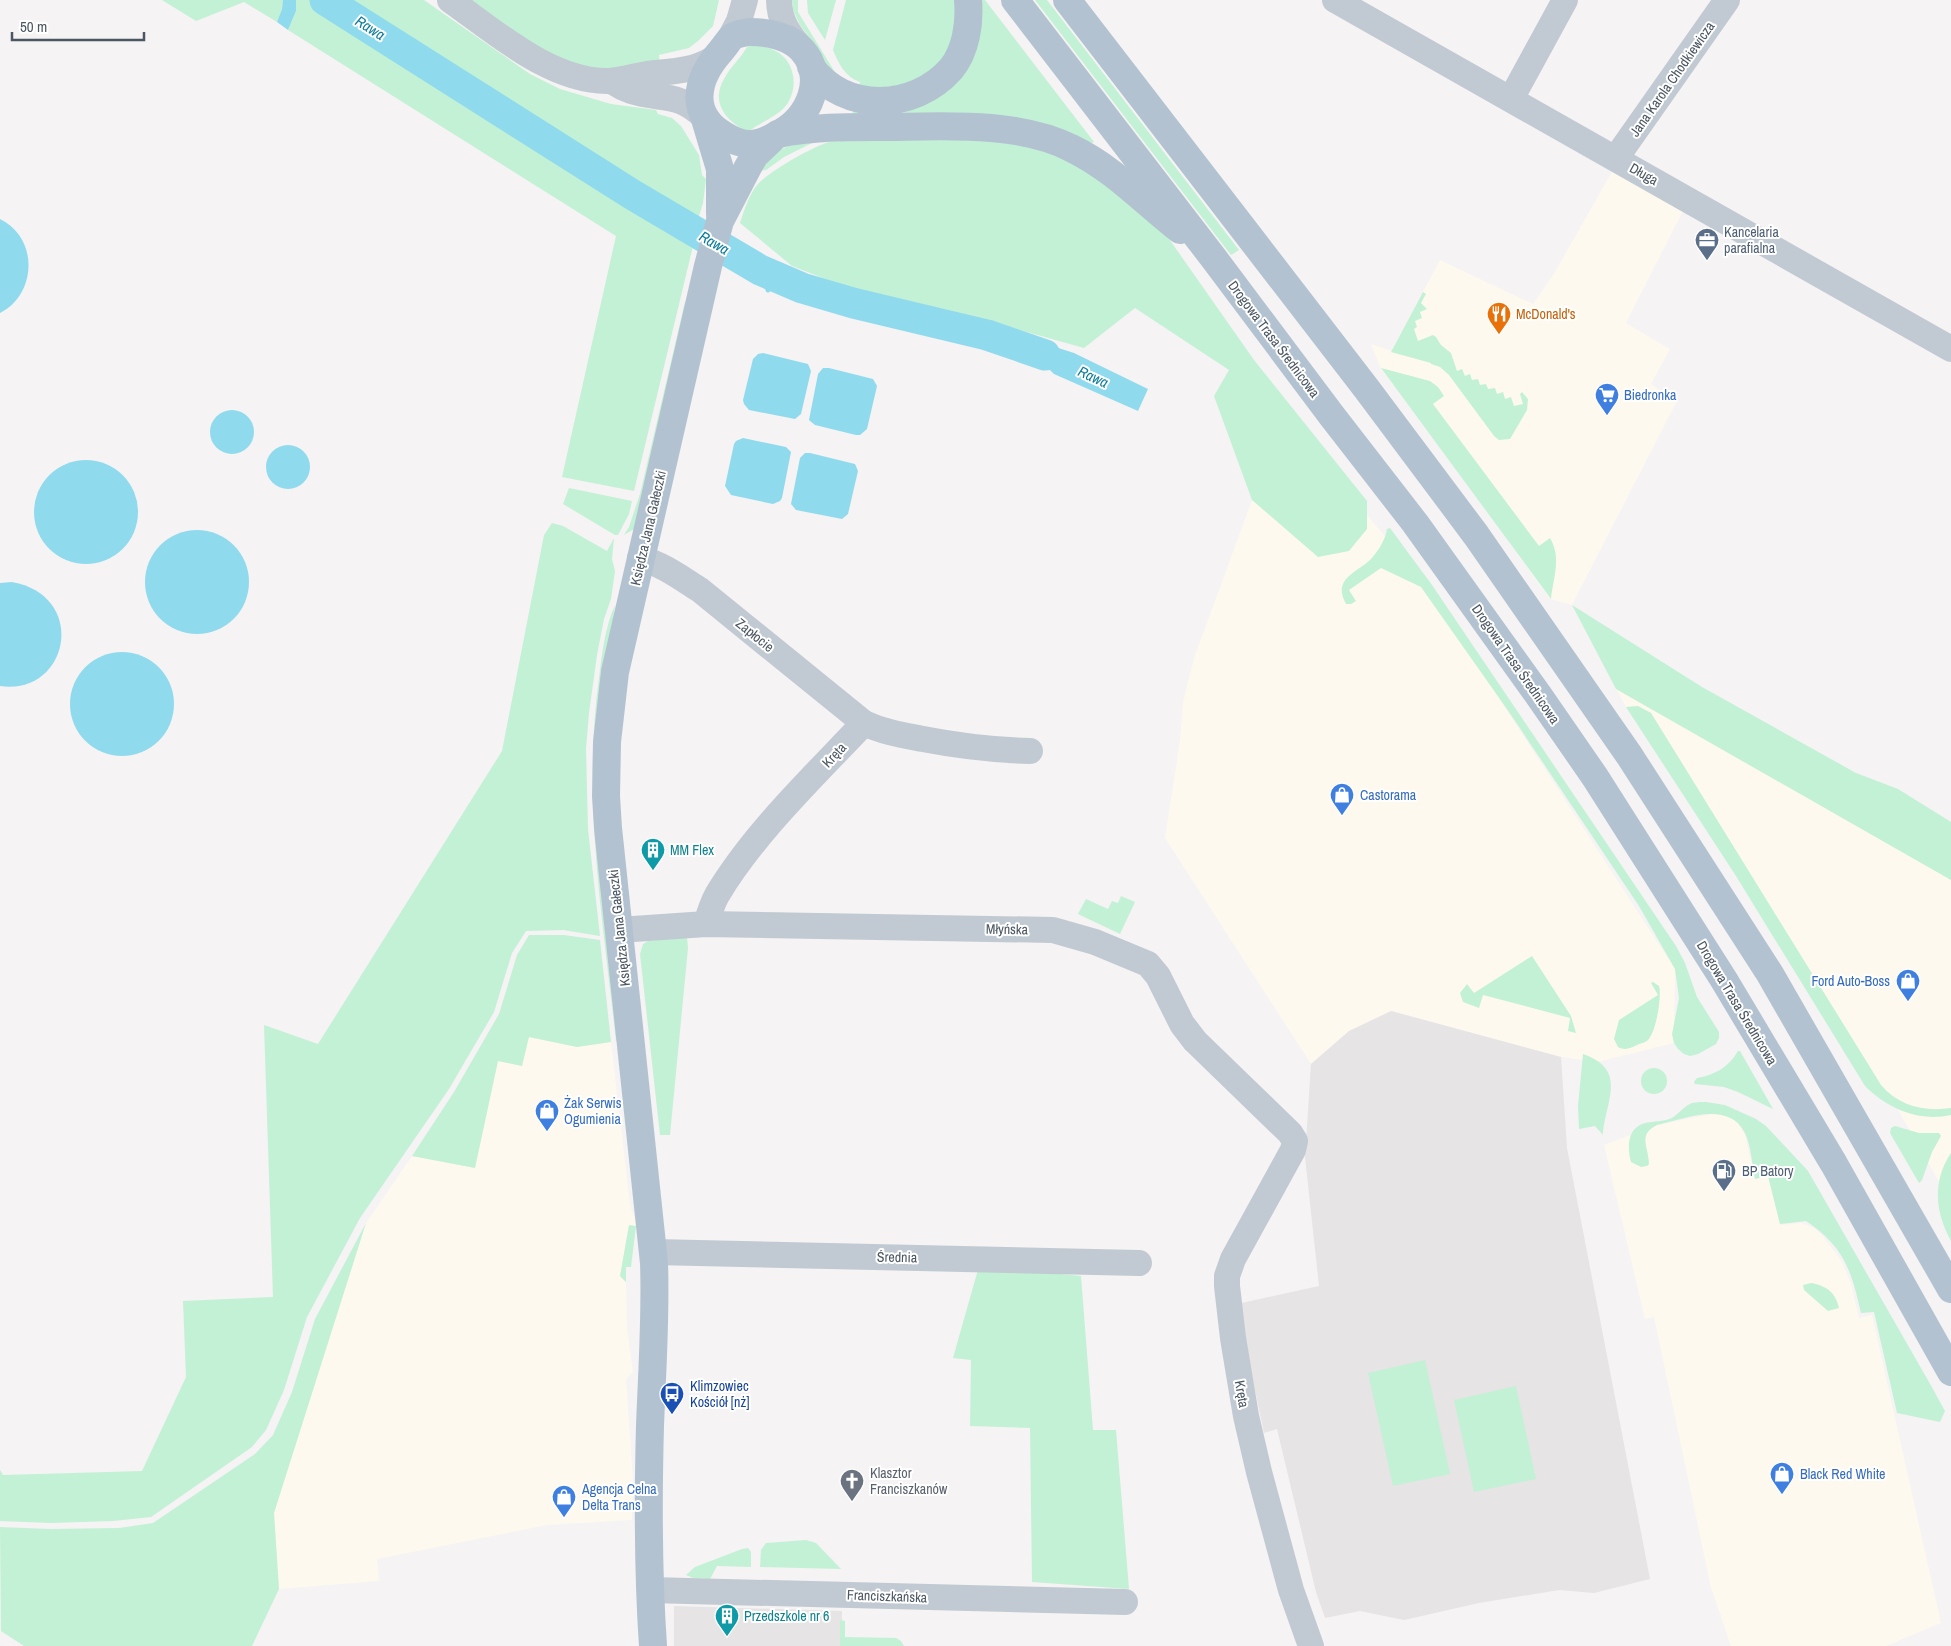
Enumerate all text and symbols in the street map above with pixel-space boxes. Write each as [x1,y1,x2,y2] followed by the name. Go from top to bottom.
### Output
[12,10,145,42] scale bar
[351,10,389,45] water label: Rawa
[20,16,47,37] text: 50 m
[1625,17,1719,140] street label: Jana Karola Chodkiewicza
[1627,159,1662,189] street label: Długa
[1724,223,1779,257] place label: Kancelaria parafialna
[695,226,733,260] water label: Rawa
[1694,227,1720,261] office icon: Kancelaria parafialna
[1224,277,1324,401] street label: Drogowa Trasa Średnicowa
[1486,301,1512,335] restaurant icon: McDonald's
[1516,305,1576,323] place label: McDonald's
[1075,360,1112,393] water label: Rawa
[1594,382,1620,416] supermarket icon: Biedronka
[1624,386,1677,404] place label: Biedronka
[626,469,670,587] street label: Księdza Jana Gałeczki
[1468,601,1564,728] street label: Drogowa Trasa Średnicowa
[732,614,778,656] street label: Zapłocie
[818,738,850,771] street label: Kręta
[1329,782,1355,816] shop icon: Castorama
[1360,786,1417,804] place label: Castorama
[640,837,666,871] building icon: MM Flex
[670,841,714,859] place label: MM Flex
[604,869,634,987] street label: Księdza Jana Gałeczki
[986,920,1029,938] street label: Młyńska
[1693,938,1782,1069] street label: Drogowa Trasa Średnicowa
[1895,968,1921,1002] shop icon: Ford Auto-Boss
[1811,972,1890,990] place label: Ford Auto-Boss
[564,1094,622,1128] place label: Żak Serwis Ogumienia
[534,1098,560,1132] shop icon: Żak Serwis Ogumienia
[1711,1158,1737,1192] fuel station icon: BP Batory
[1742,1162,1794,1180] place label: BP Batory
[877,1248,918,1266] street label: Średnia
[690,1377,749,1411] place label: Klimzowiec Kościół [nż]
[1231,1379,1253,1410] street label: Kręta
[659,1381,685,1415] bus stop icon: Klimzowiec Kościół [nż]
[1769,1461,1795,1495] shop icon: Black Red White
[870,1464,948,1498] place label: Klasztor Franciszkanów
[1800,1465,1886,1483] place label: Black Red White
[839,1468,865,1502] church icon: Klasztor Franciszkanów
[581,1480,657,1514] place label: Agencja Celna Delta Trans
[551,1484,577,1518] shop icon: Agencja Celna Delta Trans
[847,1586,928,1606] street label: Franciszkańska
[714,1603,740,1637] building icon: Przedszkole nr 6
[744,1607,830,1625] place label: Przedszkole nr 6

